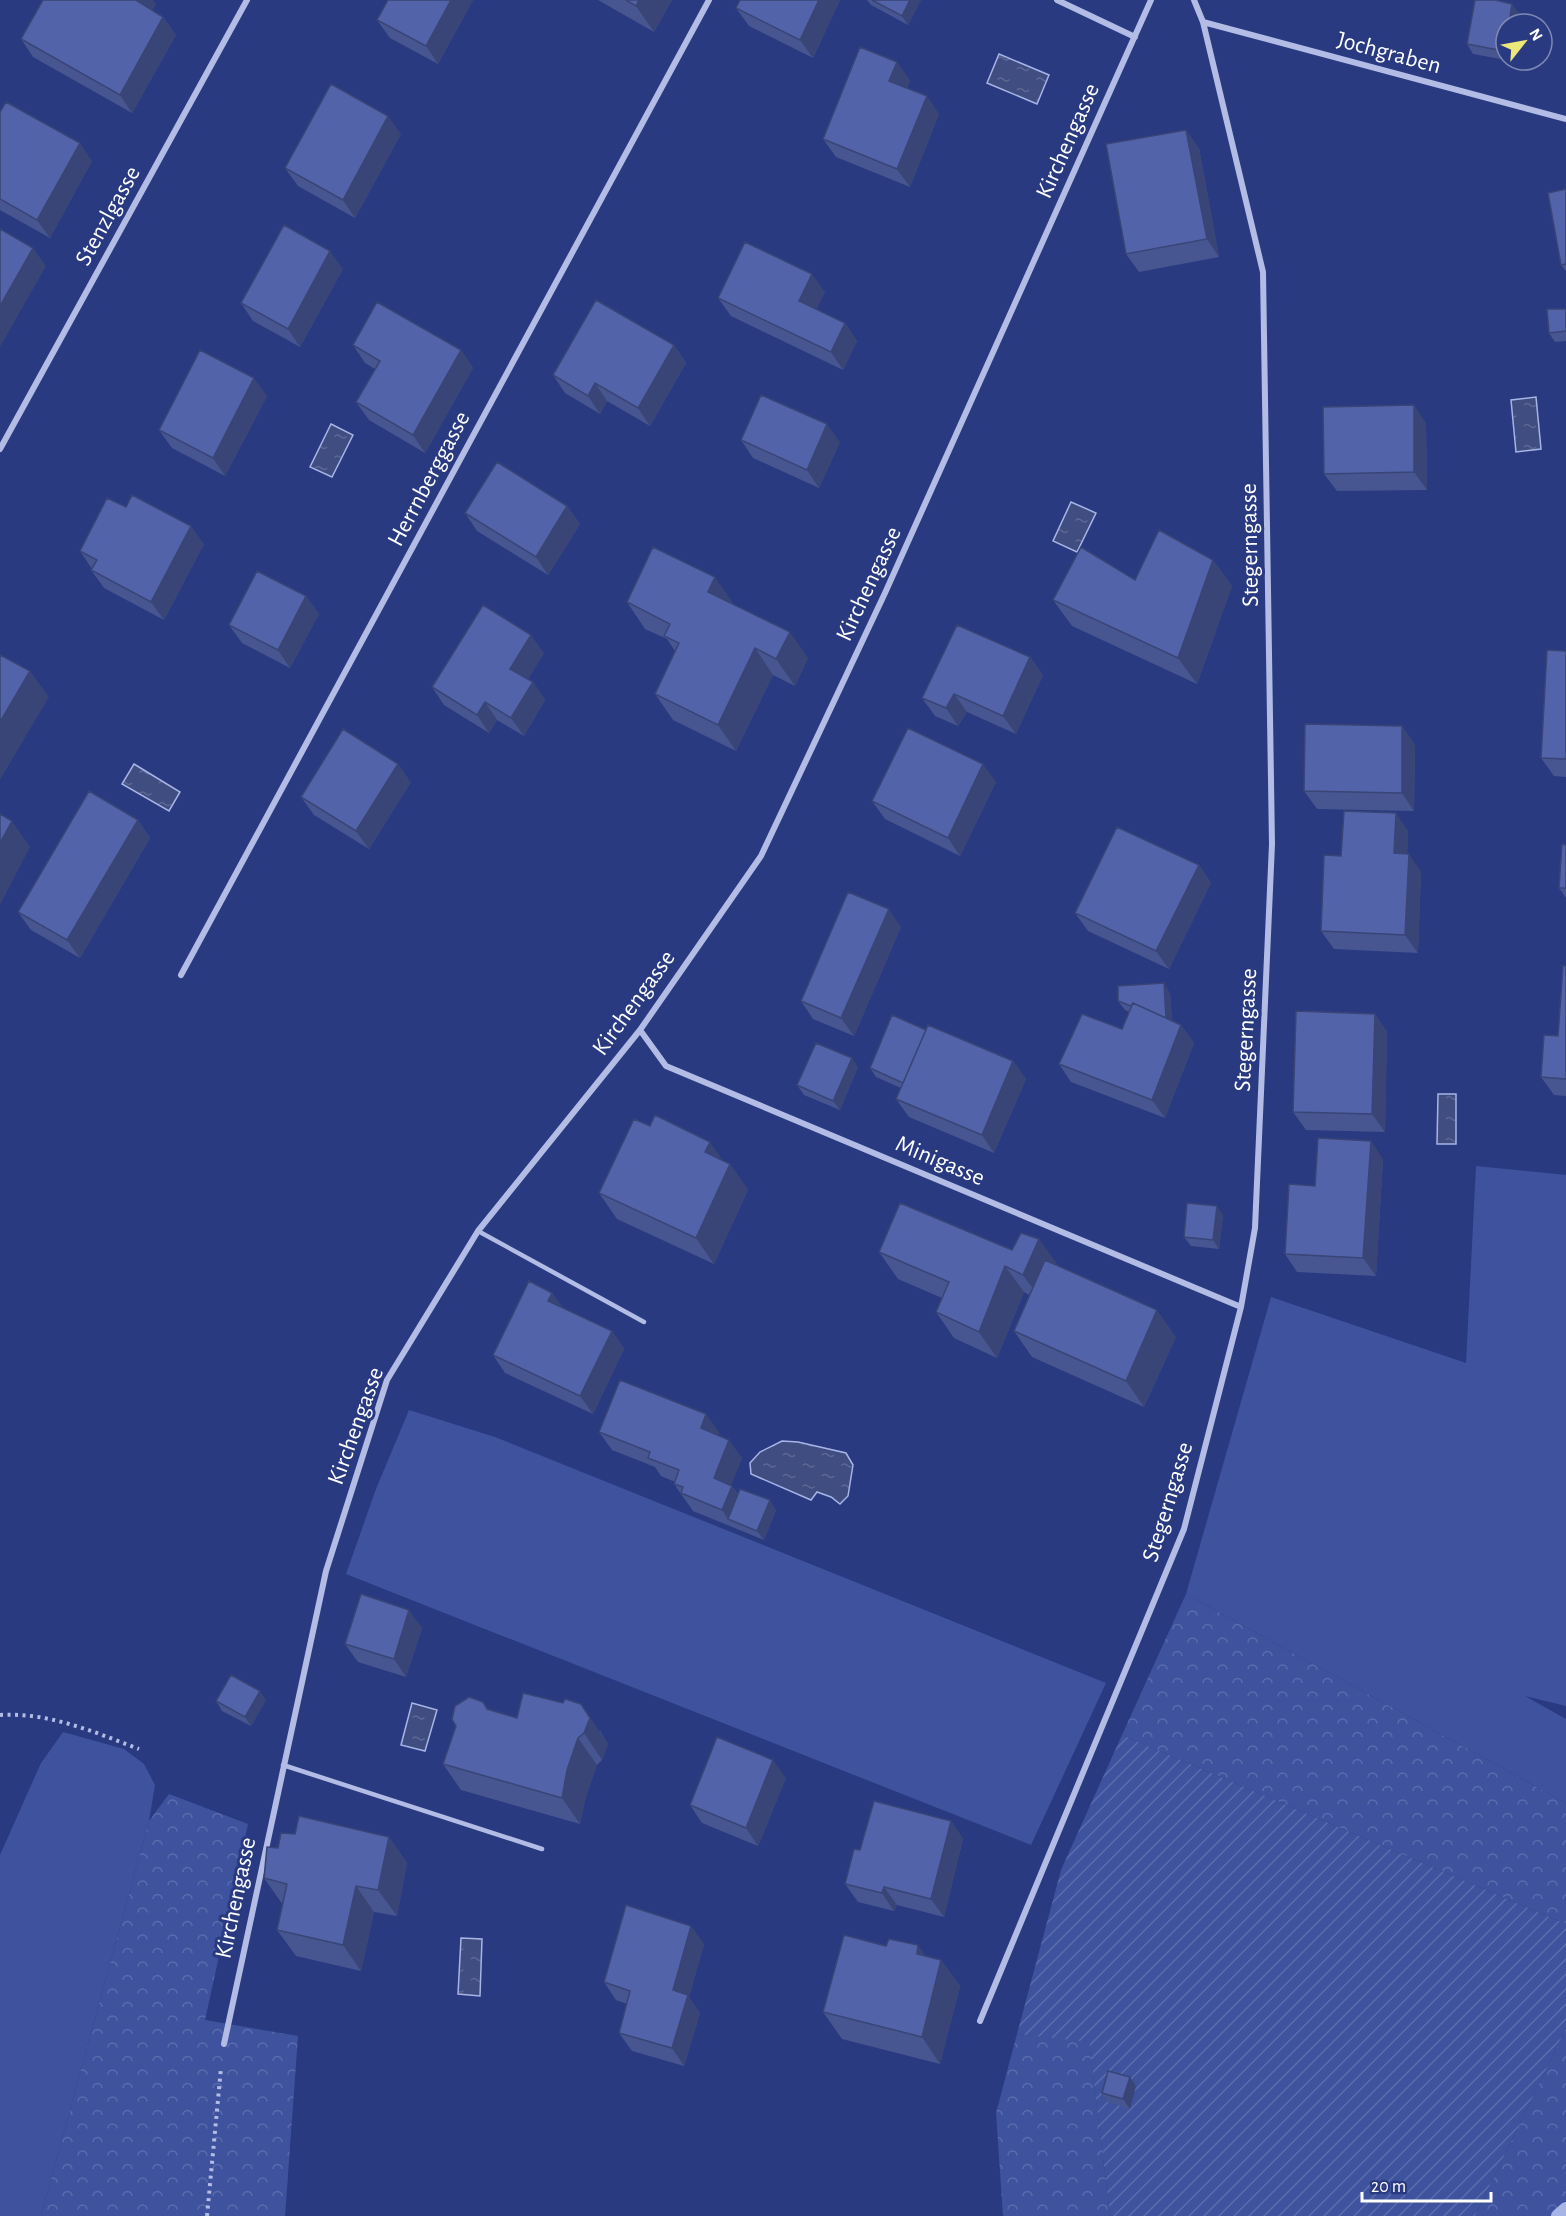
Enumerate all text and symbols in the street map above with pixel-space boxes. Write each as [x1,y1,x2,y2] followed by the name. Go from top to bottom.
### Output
[1494,12,1554,72] north arrow
[1526,26,1546,44] text: N
[1334,28,1444,78] street label: Jochgraben
[1032,80,1104,202] street label: Kirchengasse
[71,162,145,270] street label: Stenzlgasse
[383,408,475,550] street label: Herrnberggasse
[1237,483,1263,607] street label: Stegerngasse
[832,523,906,645] street label: Kirchengasse
[588,946,680,1060] street label: Kirchengasse
[1231,968,1261,1092] street label: Stegerngasse
[892,1132,988,1190] street label: Minigasse
[324,1364,388,1488] street label: Kirchengasse
[1138,1439,1198,1565] street label: Stegerngasse
[211,1835,261,1961] street label: Kirchengasse
[1362,2165,1491,2203] scale bar
[1371,2178,1406,2196] text: 20 m

